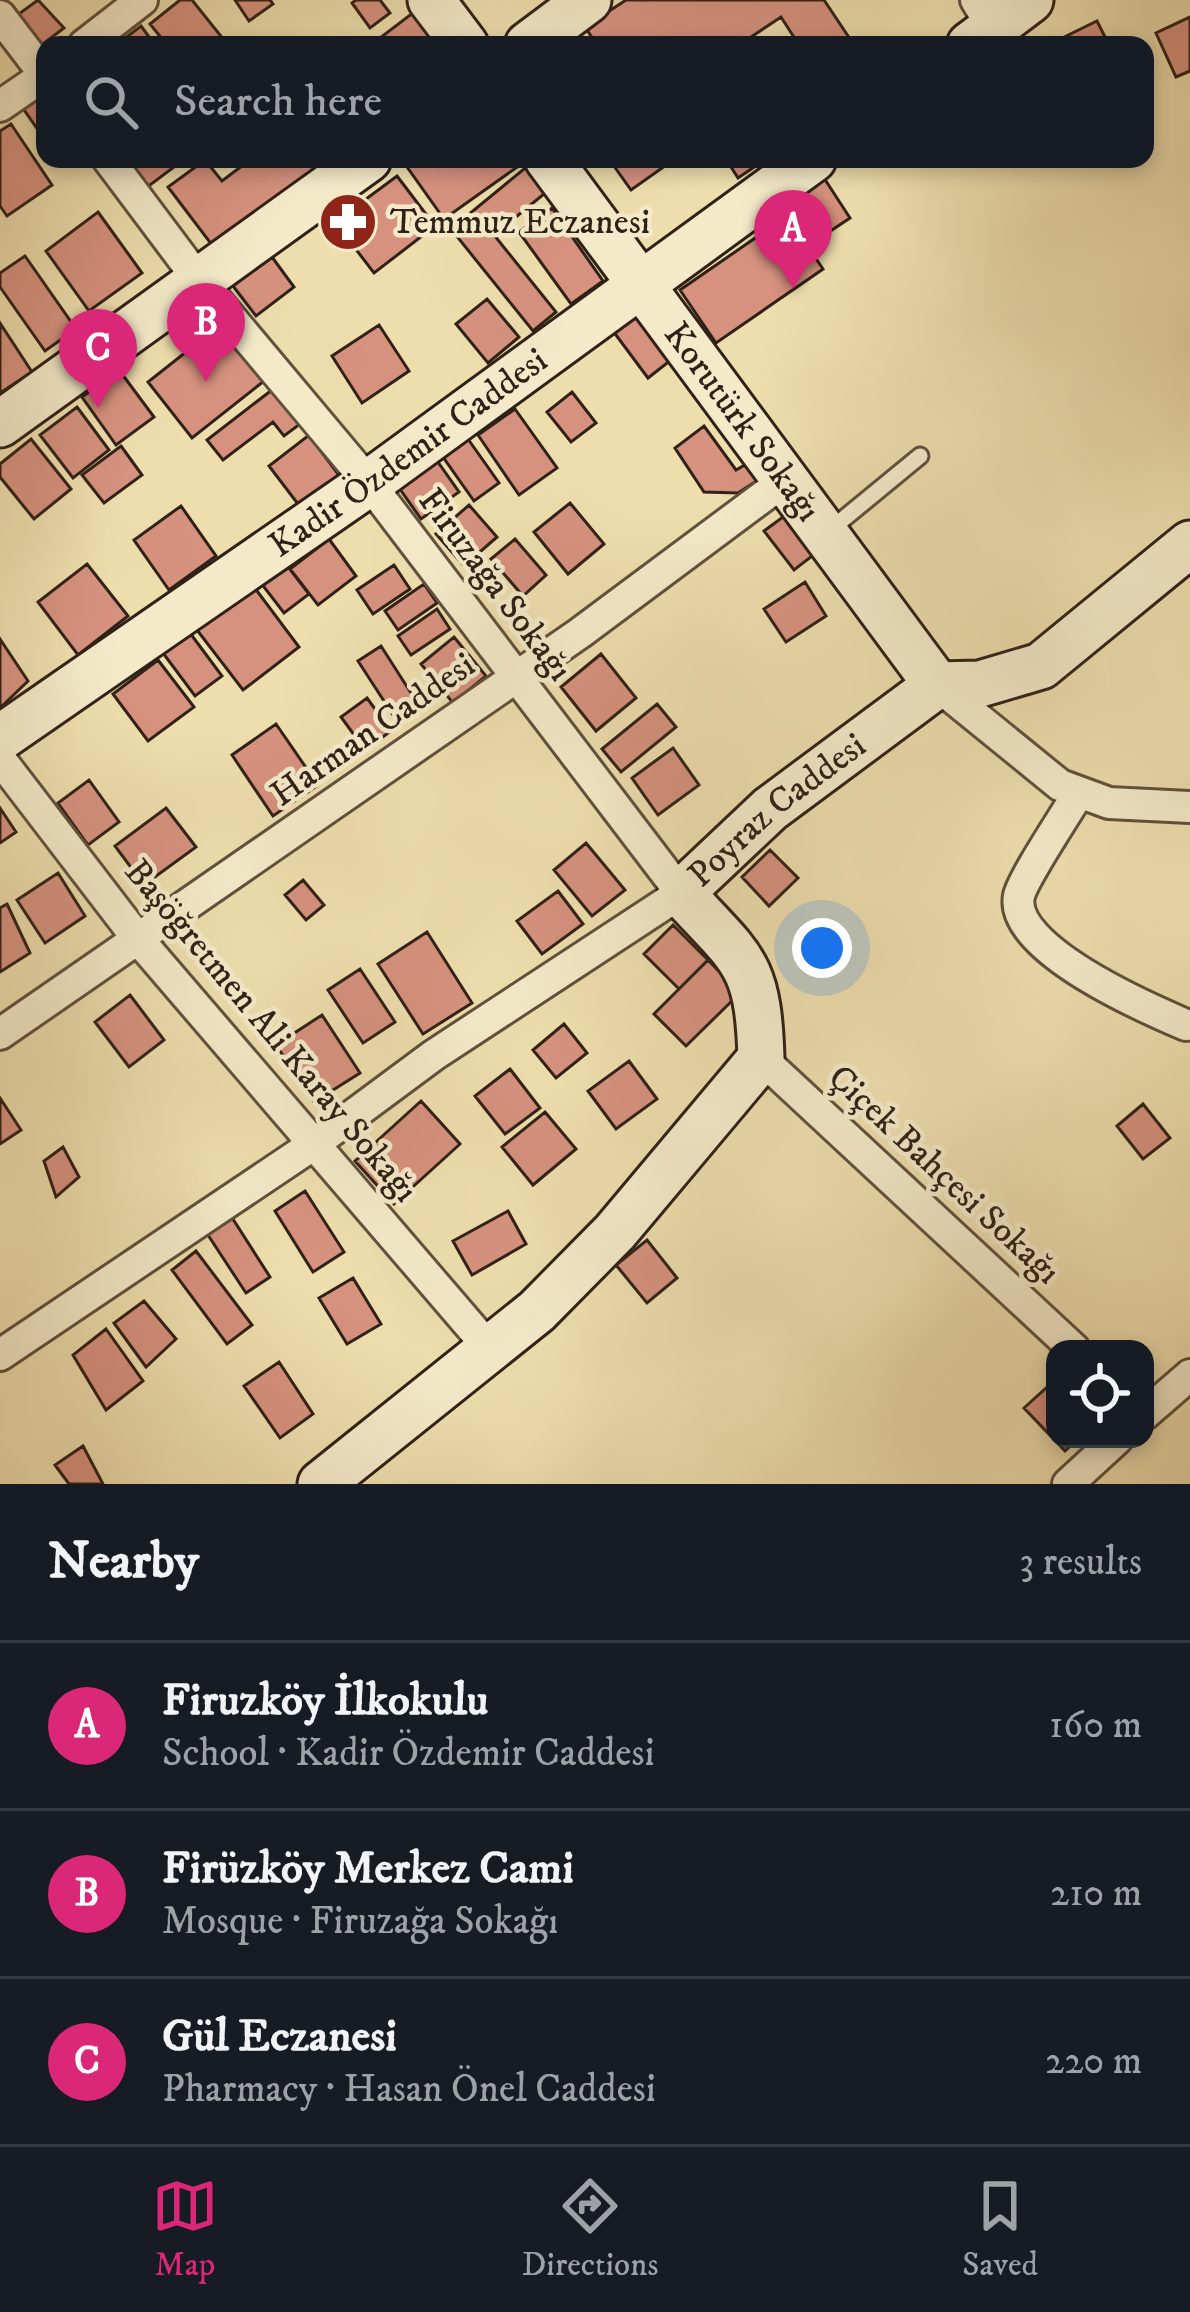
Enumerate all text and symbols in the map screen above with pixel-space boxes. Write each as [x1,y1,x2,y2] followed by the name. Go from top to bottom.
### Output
[36,36,1154,168] search box
[78,69,144,135] icon: search
[174,74,382,130] text: Search here
[754,190,832,289] pin: A
[317,191,379,253] pharmacy icon: Temmuz Eczanesi
[390,200,650,245] place label: Temmuz Eczanesi
[167,283,245,382] pin: B
[59,309,137,408] pin: C
[654,313,831,531] street label: Korutürk Sokağı
[260,338,556,568] street label: Kadir Özdemir Caddesi
[408,480,582,690] street label: Firuzağa Sokağı
[262,643,484,817] street label: Harman Caddesi
[679,723,875,897] street label: Poyraz Caddesi
[114,850,428,1212] street label: Başöğretmen Ali Karay Sokağı
[792,918,852,978] your location
[818,1056,1070,1294] street label: Çiçek Bahçesi Sokağı
[1046,1340,1154,1448] map controls
[1046,1340,1154,1448] button: locate
[48,1530,199,1594] text: Nearby
[1019,1538,1142,1587] text: 3 results
[162,1673,489,1729] text: Firuzköy İlkokulu
[75,1701,99,1750] text: A
[1049,1701,1142,1750] text: 160 m
[162,1729,655,1778] text: School · Kadir Özdemir Caddesi
[162,1841,574,1897] text: Firüzköy Merkez Cami
[75,1869,99,1918] text: B
[1050,1869,1142,1918] text: 210 m
[162,1897,558,1946] text: Mosque · Firuzağa Sokağı
[162,2009,397,2065] text: Gül Eczanesi
[74,2037,100,2086] text: C
[1045,2037,1142,2086] text: 220 m
[162,2065,656,2114] text: Pharmacy · Hasan Önel Caddesi
[152,2173,218,2286] tab: Map
[522,2173,658,2286] tab: Directions
[962,2173,1038,2286] tab: Saved

